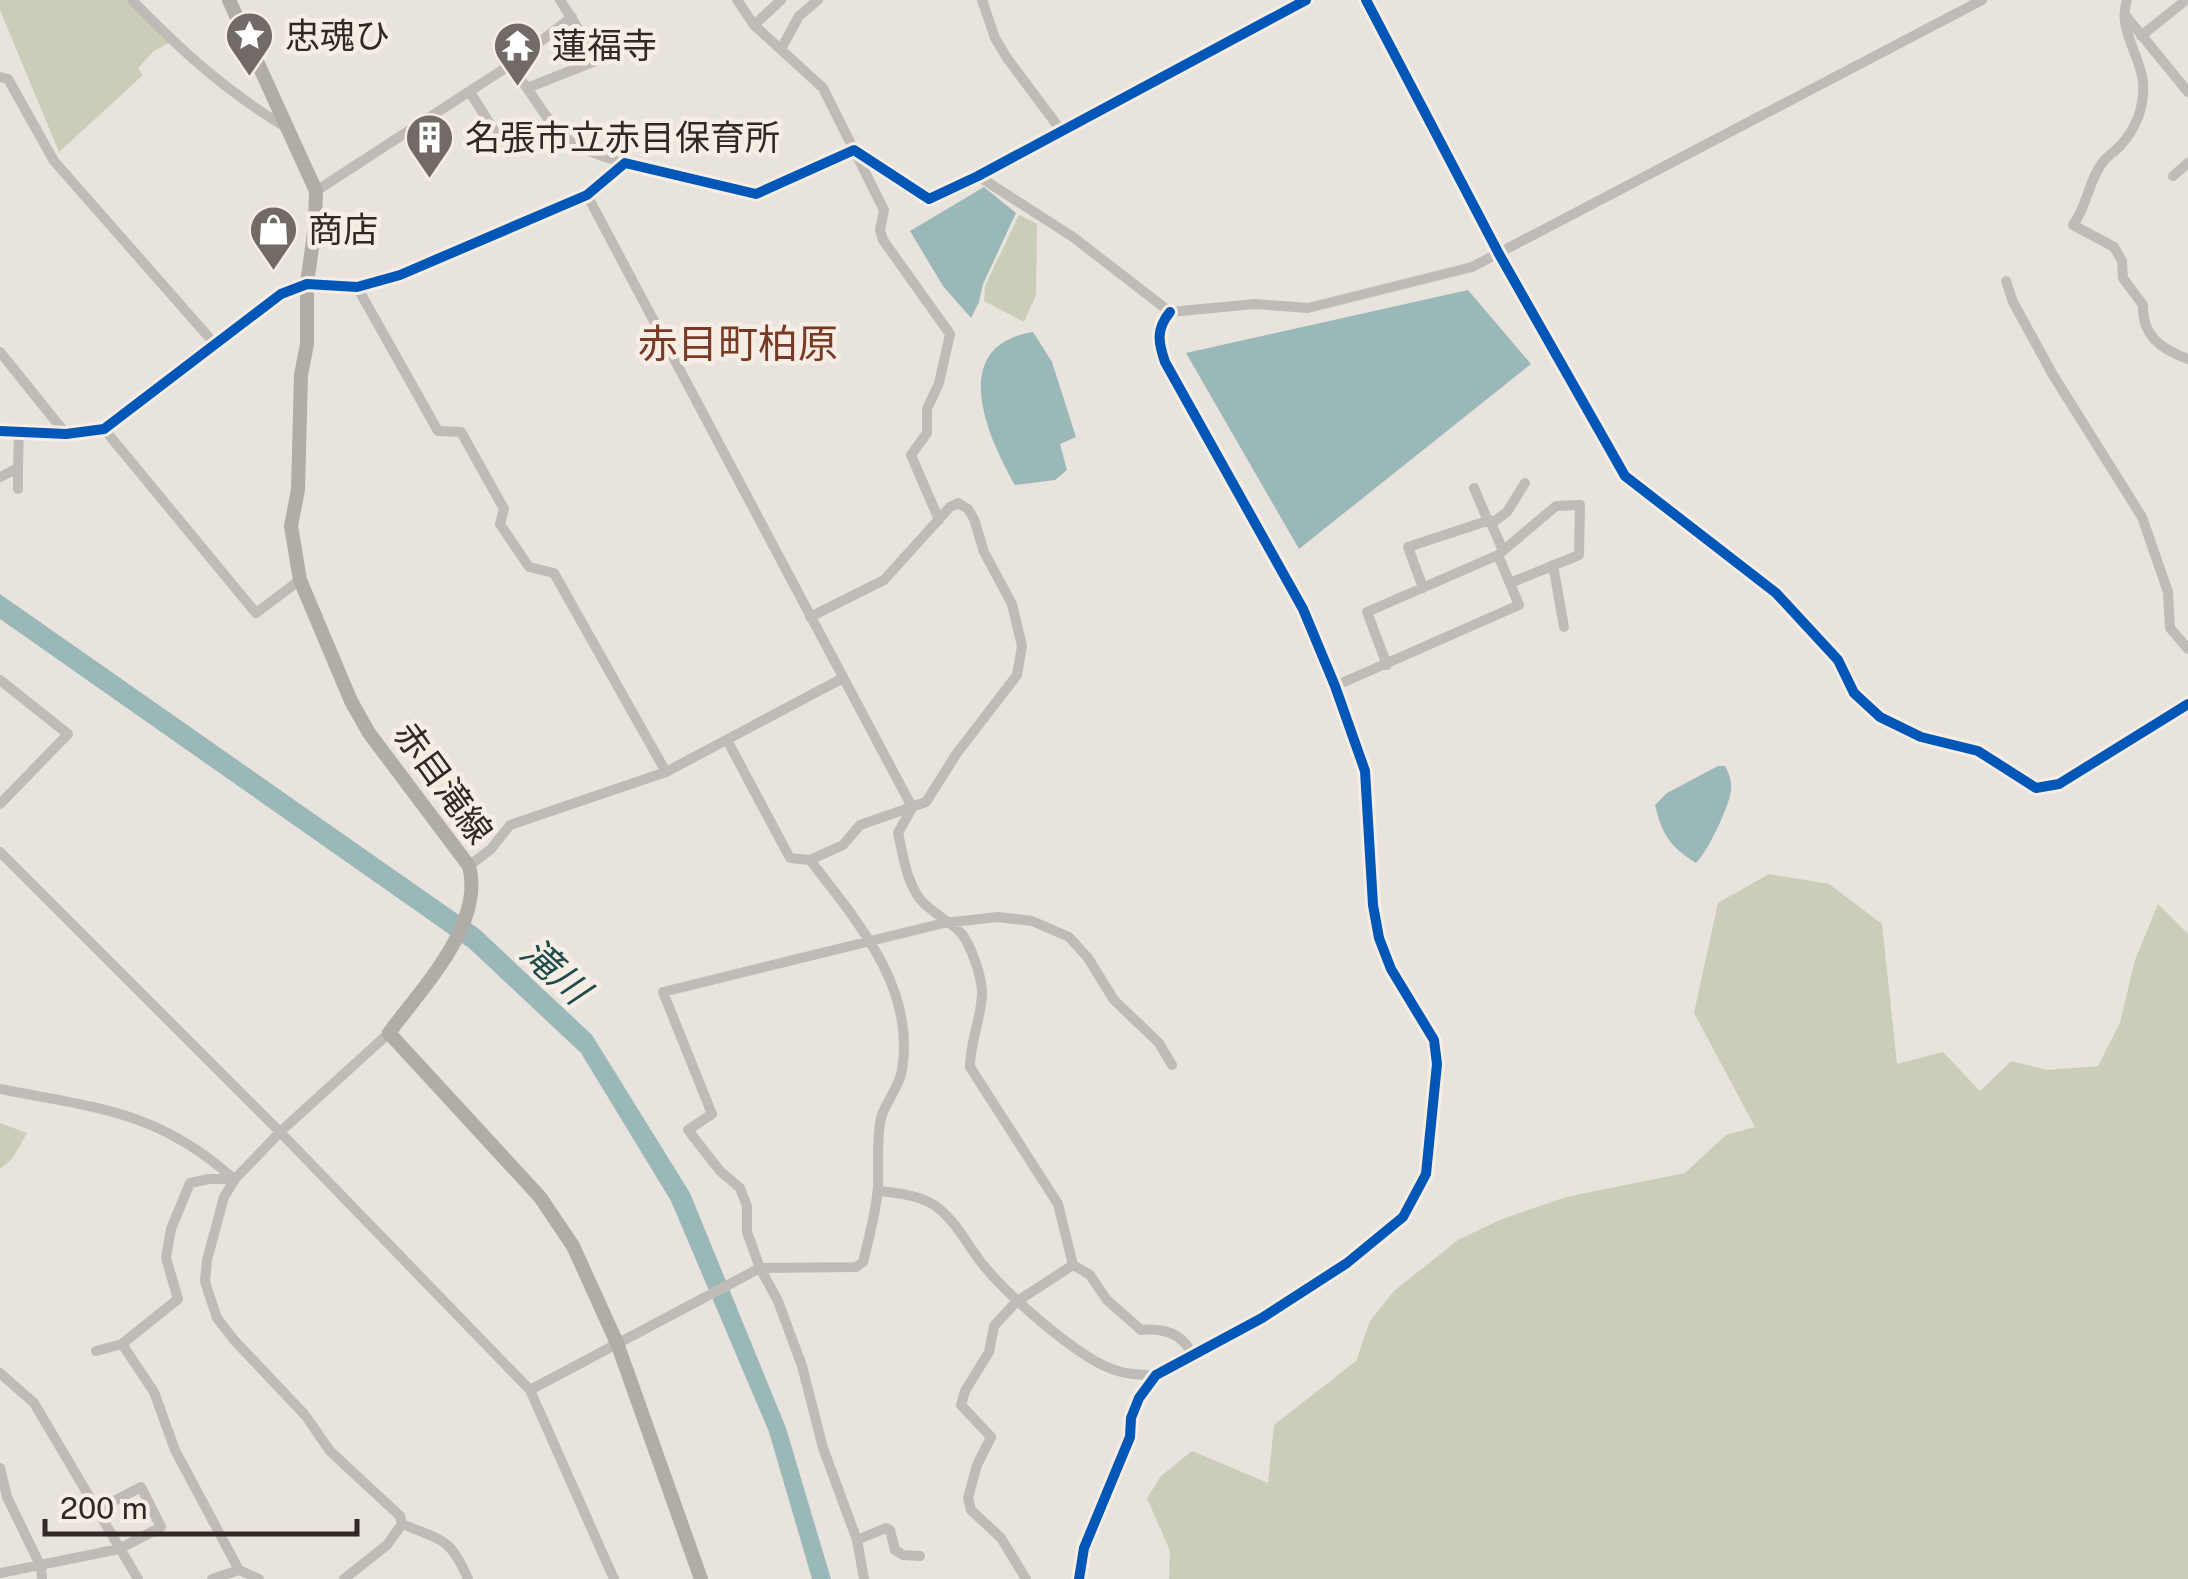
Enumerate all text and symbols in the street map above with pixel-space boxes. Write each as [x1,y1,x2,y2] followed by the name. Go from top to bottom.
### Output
[224,10,276,78] place icon: 忠魂ひ
[285,15,390,56] place label: 忠魂ひ
[491,20,543,88] temple icon: 蓮福寺
[552,25,657,66] place label: 蓮福寺
[404,112,456,180] building icon: 名張市立赤目保育所
[465,117,780,158] place label: 名張市立赤目保育所
[247,204,299,272] shop icon: 商店
[308,209,378,250] place label: 商店
[638,320,838,367] district label: 赤目町柏原
[386,714,501,851] street label: 赤目滝線
[512,928,602,1015] water label: 滝川
[45,1474,358,1536] scale bar
[60,1490,148,1526] text: 200 m

